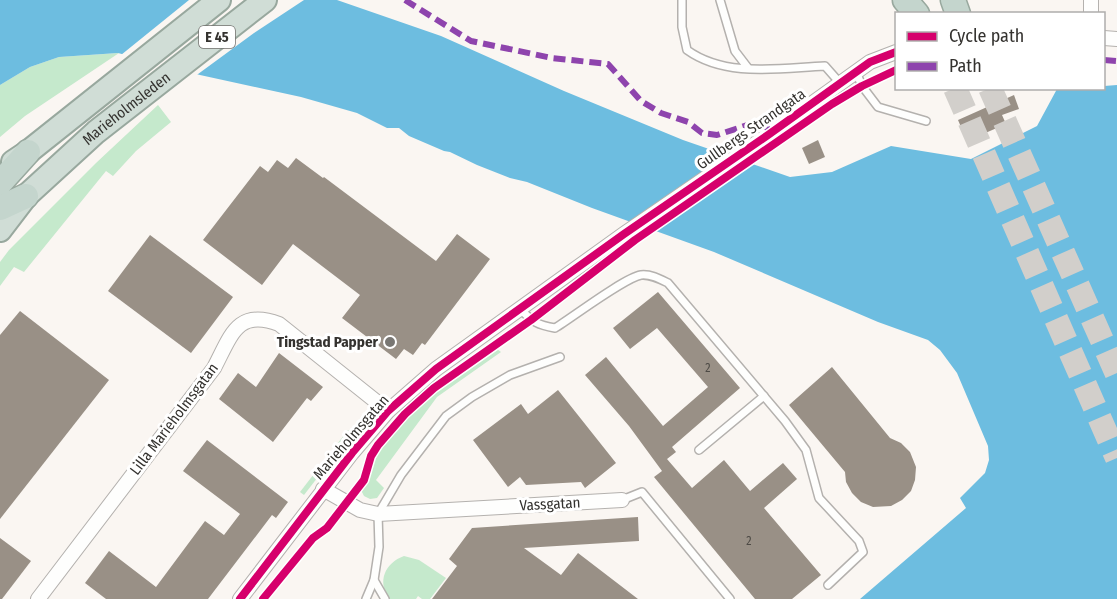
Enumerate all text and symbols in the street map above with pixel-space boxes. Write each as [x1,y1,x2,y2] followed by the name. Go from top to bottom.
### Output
[895,12,1105,90] legend
[949,25,1024,47] text: Cycle path
[199,26,235,48] road number: E 45
[949,55,982,77] text: Path
[79,68,174,149] street label: Marieholmsleden
[693,85,809,173] street label: Gullbergs Strandgata
[277,333,378,351] place label: Tingstad Papper
[383,335,397,349] marker: Tingstad Papper
[126,359,222,479] street label: Lilla Marieholmsgatan
[705,361,711,375] house number: 2
[309,391,393,483] street label: Marieholmsgatan
[519,493,581,515] street label: Vassgatan
[746,534,752,548] house number: 2

